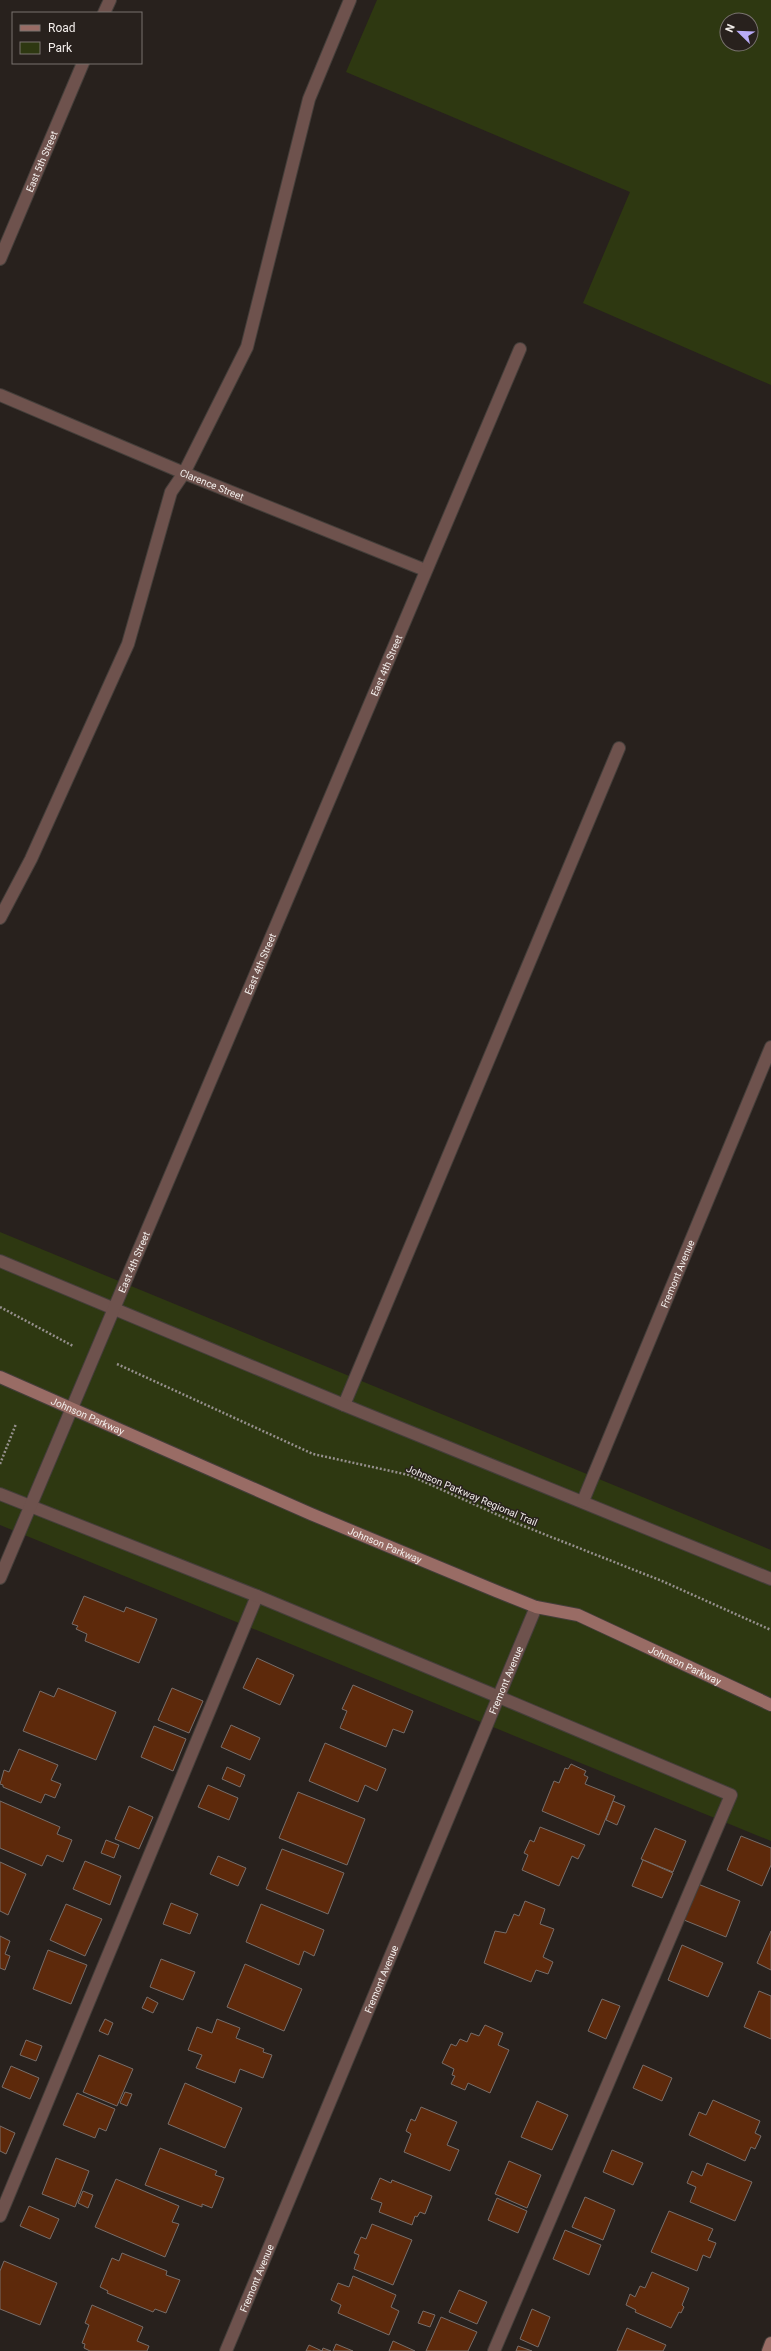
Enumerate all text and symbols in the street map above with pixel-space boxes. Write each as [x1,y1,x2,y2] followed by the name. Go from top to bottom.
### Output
[12,12,142,64] legend
[719,12,759,52] north arrow
[48,21,76,35] text: Road
[723,22,738,34] text: N
[48,41,73,55] text: Park
[24,129,60,194] street label: East 5th Street
[178,467,245,503] street label: Clarence Street
[369,633,404,698] street label: East 4th Street
[243,932,278,996] street label: East 4th Street
[116,1230,152,1295] street label: East 4th Street
[659,1238,697,1310] street label: Fremont Avenue
[49,1395,126,1437] street label: Johnson Parkway
[405,1463,539,1528] street label: Johnson Parkway Regional Trail
[346,1525,424,1566] street label: Johnson Parkway
[647,1644,723,1687] street label: Johnson Parkway
[487,1645,525,1716] street label: Fremont Avenue
[362,1944,400,2015] street label: Fremont Avenue
[238,2243,276,2314] street label: Fremont Avenue

